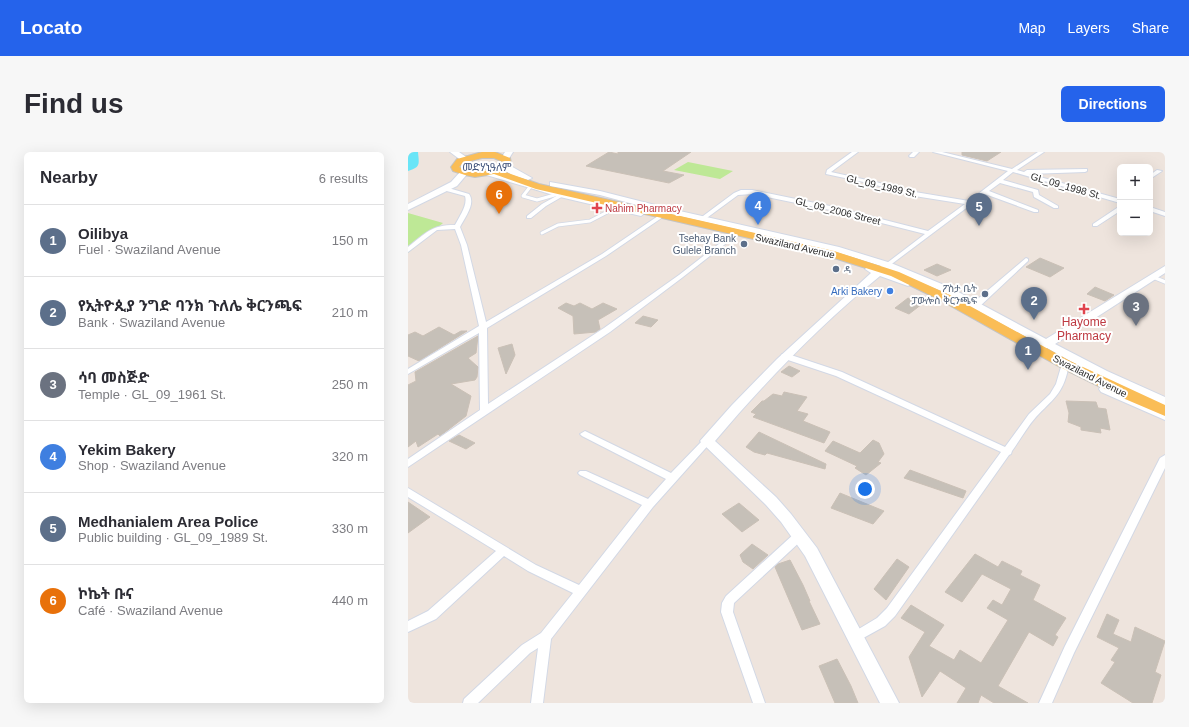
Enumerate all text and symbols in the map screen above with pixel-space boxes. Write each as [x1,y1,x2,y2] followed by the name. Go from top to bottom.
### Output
[20,17,82,38] text: Locato
[1018,20,1046,36] text: Map
[1068,20,1110,36] text: Layers
[1132,20,1169,36] text: Share
[1061,86,1165,122] button: Directions
[24,88,124,119] text: Find us
[462,161,512,173] district label: መድሃኒዓለም
[1117,164,1153,236] map controls
[1117,164,1153,200] button: +
[40,168,98,187] text: Nearby
[319,171,368,186] text: 6 results
[1029,171,1103,201] street label: GL_09_1998 St.
[845,172,919,200] street label: GL_09_1989 St.
[486,181,512,214] pin: 6
[745,192,771,225] pin: 4
[966,193,992,226] pin: 5
[794,195,882,227] street label: GL_09_2006 Street
[1117,200,1153,236] button: −
[592,203,602,213] marker: Nahim Pharmacy
[605,203,682,214] place label: Nahim Pharmacy
[78,225,128,242] text: Oilibya
[754,231,836,261] street label: Swaziland Avenue
[49,233,57,248] text: 1
[332,233,368,248] text: 150 m
[673,233,737,256] place label: Tsehay Bank Gulele Branch
[739,239,749,249] marker: Tsehay Bank Gulele Branch
[78,242,221,257] text: Fuel · Swaziland Avenue
[831,264,841,274] marker: ዳ
[844,264,851,275] place label: ዳ
[912,283,978,306] place label: ፖስታ ቤት ፓውሎስ ቅርንጫፍ
[831,286,882,297] place label: Arki Bakery
[885,286,895,296] marker: Arki Bakery
[1021,287,1047,320] pin: 2
[980,289,990,299] marker: ፖስታ ቤት ፓውሎስ ቅርንጫፍ
[1123,293,1149,326] pin: 3
[78,297,302,314] text: የኢትዮጲያ ንግድ ባንክ ጉለሌ ቅርንጫፍ
[1079,304,1089,314] marker: Hayome Pharmacy
[49,305,57,320] text: 2
[332,305,368,320] text: 210 m
[78,315,225,330] text: Bank · Swaziland Avenue
[1057,315,1111,343] place label: Hayome Pharmacy
[1015,337,1041,370] pin: 1
[1051,353,1129,400] street label: Swaziland Avenue
[78,369,149,386] text: ሳባ መስጅድ
[49,377,57,392] text: 3
[332,377,368,392] text: 250 m
[78,387,226,402] text: Temple · GL_09_1961 St.
[78,441,176,458] text: Yekim Bakery
[49,449,57,464] text: 4
[332,449,368,464] text: 320 m
[78,458,226,473] text: Shop · Swaziland Avenue
[855,479,875,499] your location
[78,513,258,530] text: Medhanialem Area Police
[49,521,57,536] text: 5
[332,521,368,536] text: 330 m
[78,530,268,545] text: Public building · GL_09_1989 St.
[78,585,134,602] text: ኮኬት ቡና
[49,593,57,608] text: 6
[332,593,368,608] text: 440 m
[78,603,223,618] text: Café · Swaziland Avenue

